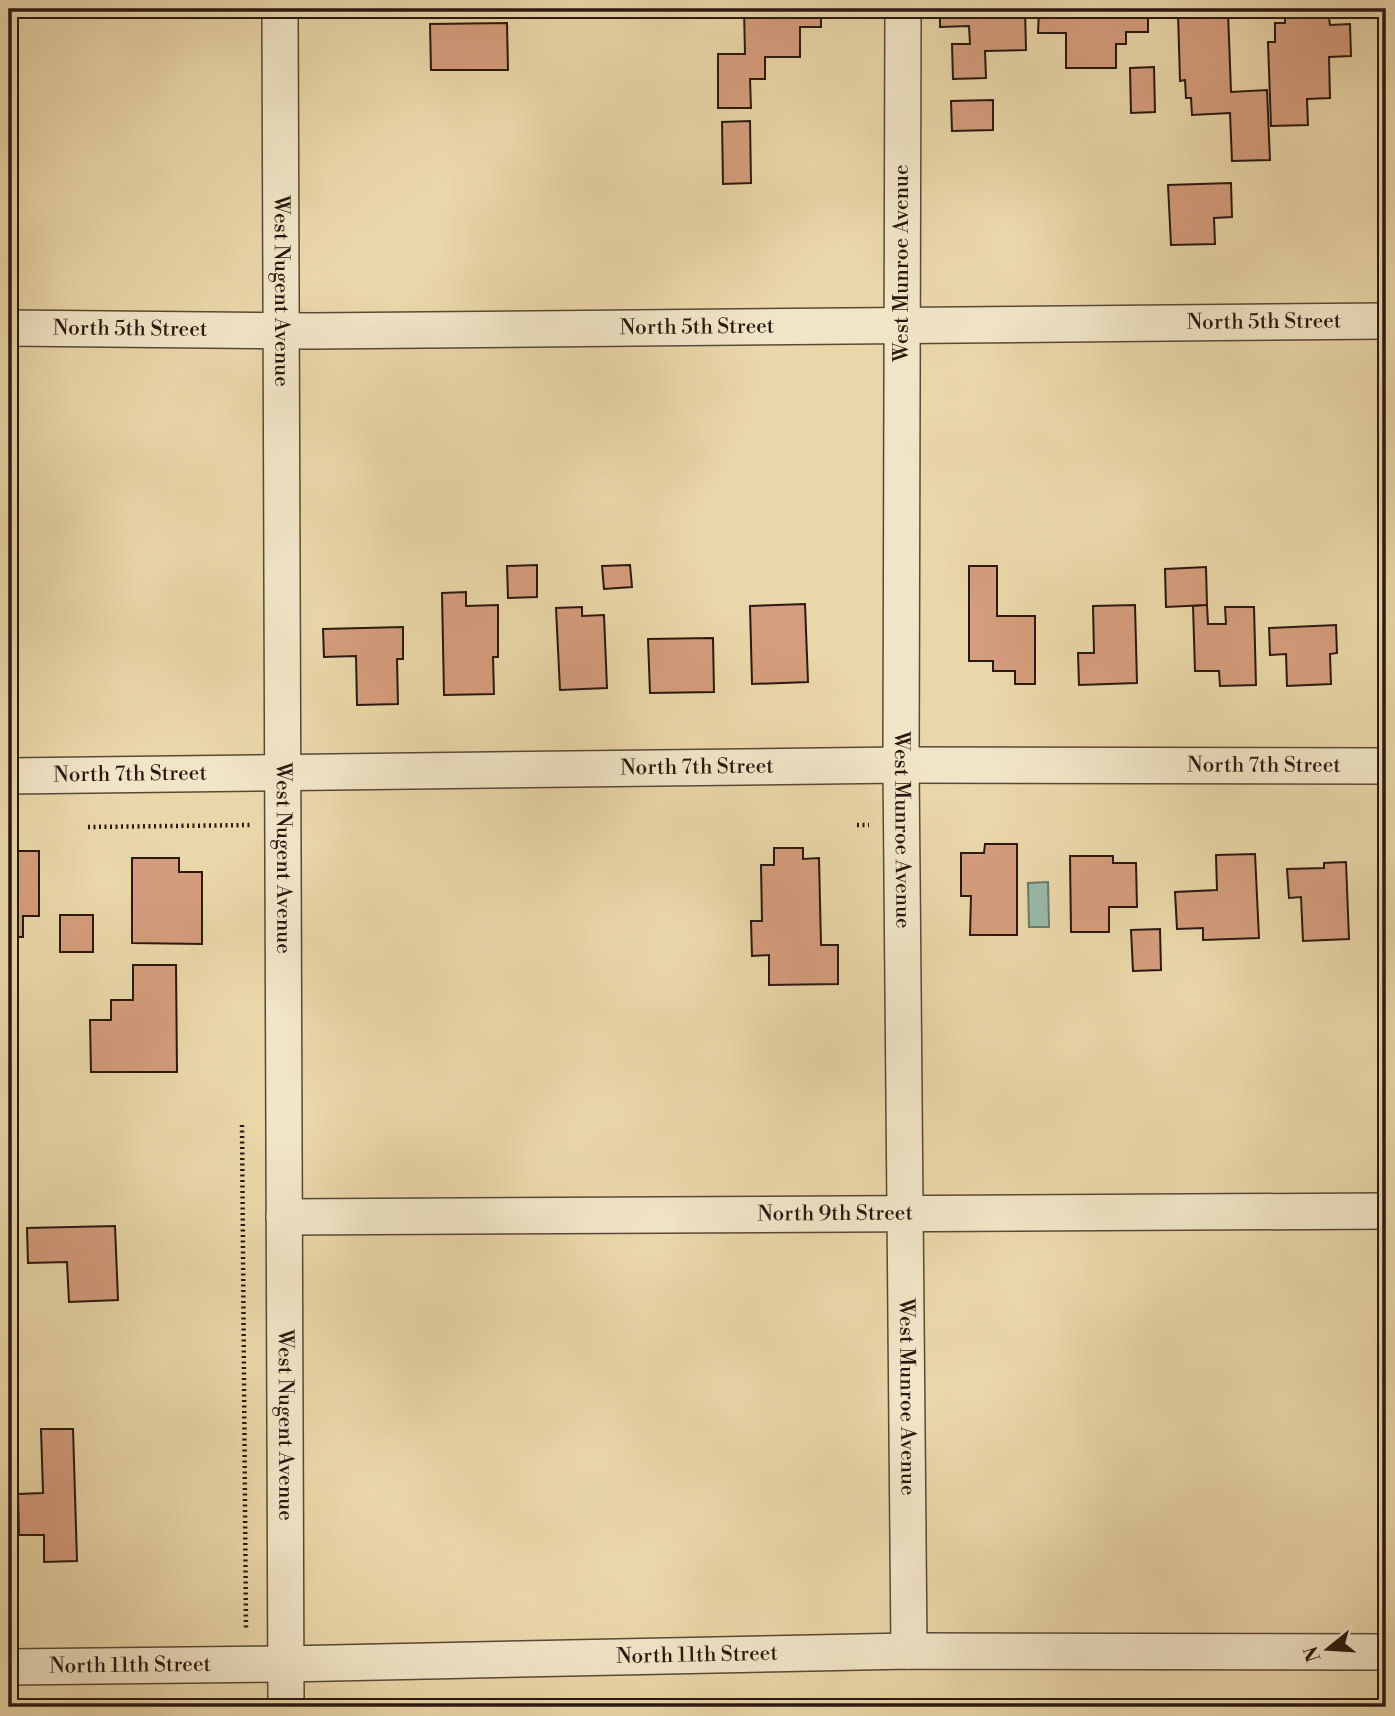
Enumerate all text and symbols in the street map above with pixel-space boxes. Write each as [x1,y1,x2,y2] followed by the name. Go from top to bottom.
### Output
[889,164,915,363] street label: West Munroe Avenue
[268,194,294,387] street label: West Nugent Avenue
[1187,308,1342,336] street label: North 5th Street
[620,314,775,341] street label: North 5th Street
[53,315,208,343] street label: North 5th Street
[888,730,915,929] street label: West Munroe Avenue
[1187,753,1341,779] street label: North 7th Street
[620,754,774,781] street label: North 7th Street
[53,761,208,788] street label: North 7th Street
[270,761,296,954] street label: West Nugent Avenue
[757,1201,913,1227] street label: North 9th Street
[893,1297,921,1496] street label: West Munroe Avenue
[272,1328,298,1521] street label: West Nugent Avenue
[1294,1614,1364,1684] north arrow
[616,1641,779,1670] street label: North 11th Street
[1299,1643,1327,1665] text: N
[49,1652,212,1680] street label: North 11th Street

